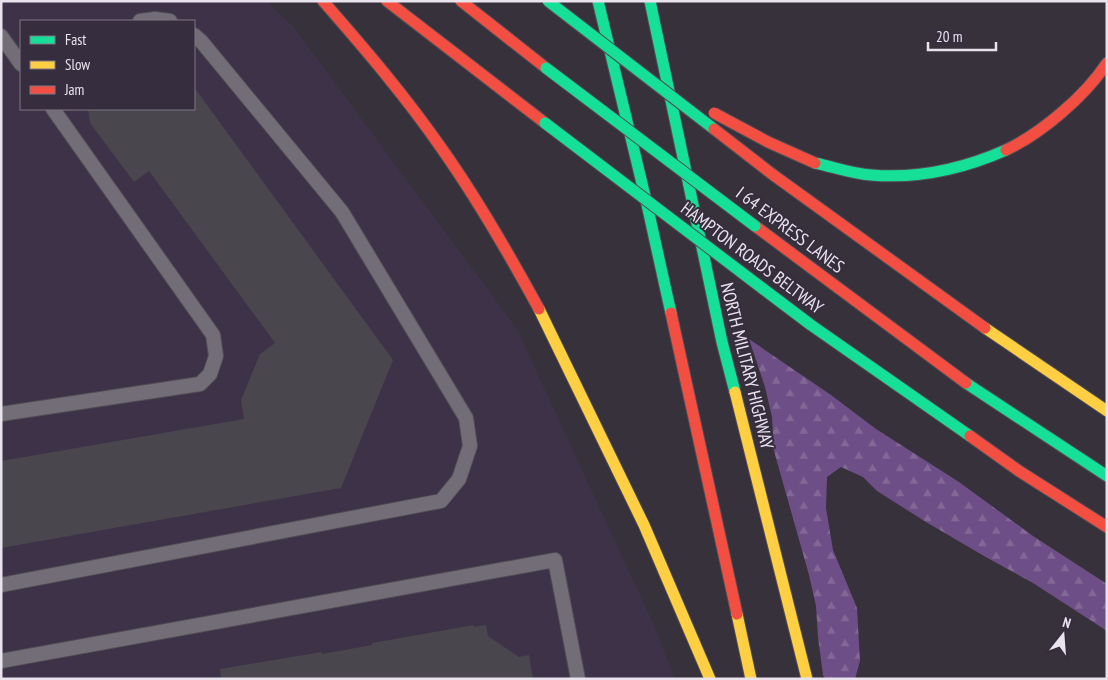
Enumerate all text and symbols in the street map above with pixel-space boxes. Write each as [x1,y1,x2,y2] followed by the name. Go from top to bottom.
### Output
[20,20,195,110] legend
[928,20,996,52] scale bar
[936,27,962,46] text: 20 m
[65,30,86,49] text: Fast
[65,55,90,74] text: Slow
[64,80,84,99] text: Jam
[732,181,849,278] street label: I 64 EXPRESS LANES
[676,197,829,319] street label: HAMPTON ROADS BELTWAY
[716,280,780,452] street label: NORTH MILITARY HIGHWAY
[1038,610,1088,660] north arrow
[1061,613,1073,632] text: N

